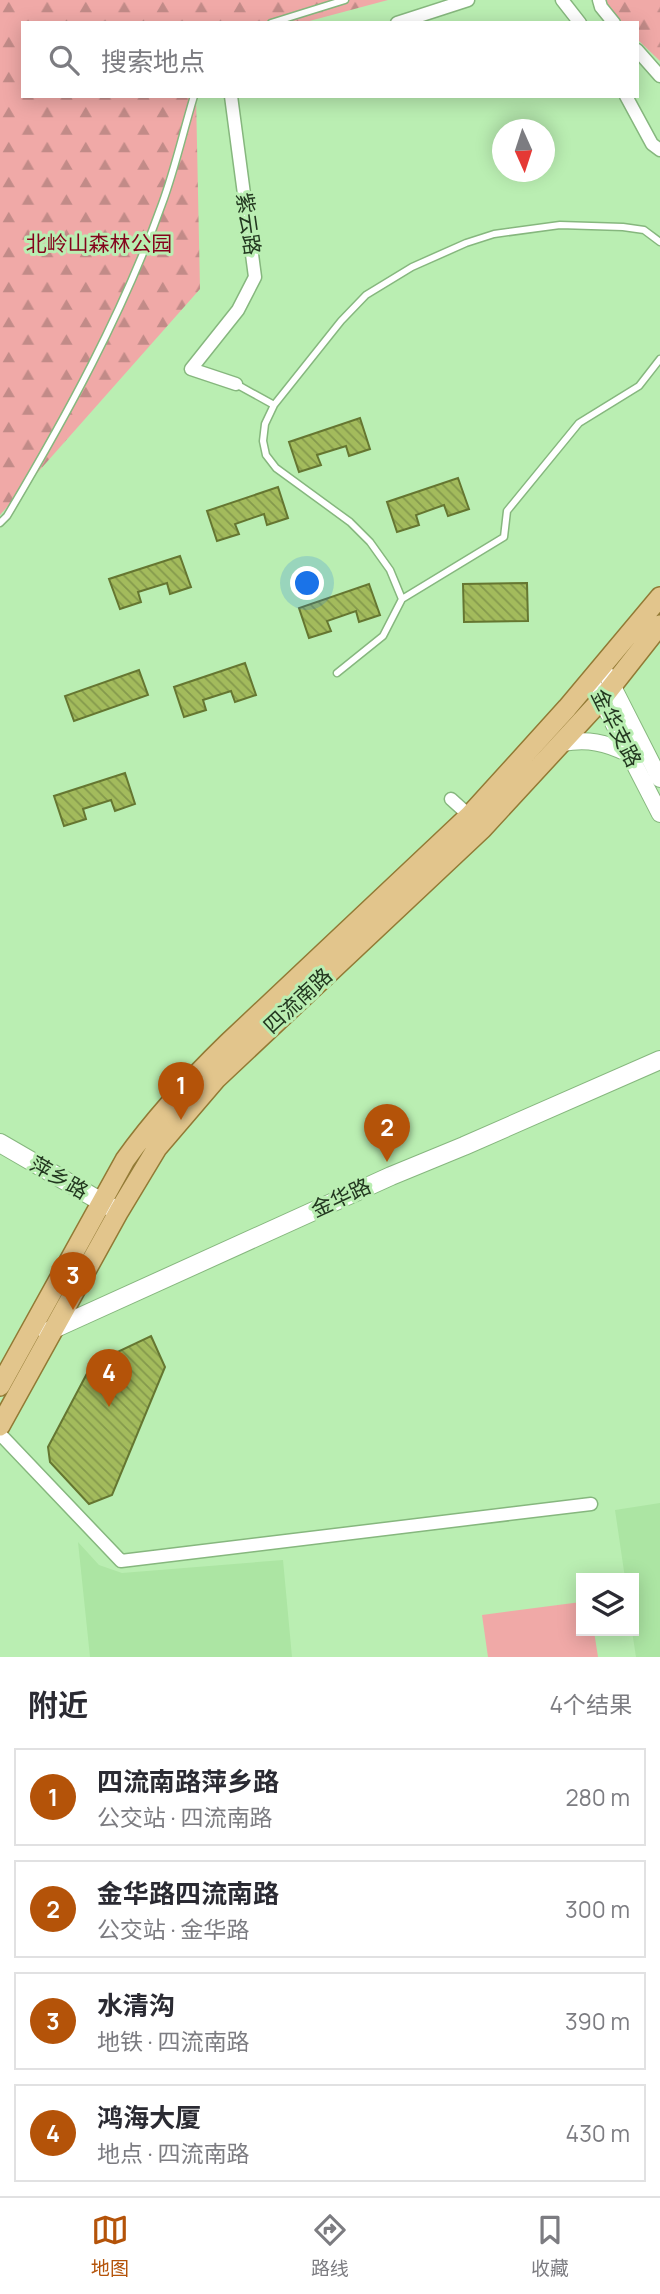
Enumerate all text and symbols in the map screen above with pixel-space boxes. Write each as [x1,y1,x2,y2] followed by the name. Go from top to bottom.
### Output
[21,21,639,98] search box
[45,41,83,79] icon: search
[101,43,205,79] text: 搜索地点
[492,119,555,182] north arrow
[231,191,267,257] street label: 紫云路
[26,229,173,257] park label: 北岭山森林公园
[290,566,324,600] your location
[585,684,648,771] street label: 金华支路
[257,961,338,1039] street label: 四流南路
[158,1062,204,1120] pin: 1
[364,1104,410,1162] pin: 2
[25,1149,94,1205] street label: 萍乡路
[306,1171,375,1223] street label: 金华路
[50,1252,96,1310] pin: 3
[86,1349,132,1407] pin: 4
[576,1573,639,1636] map controls
[576,1573,639,1636] button: layers
[28,1684,88,1725] text: 附近
[549,1688,632,1720] text: 4个结果
[97,1763,279,1799] text: 四流南路萍乡路
[48,1781,58,1813] text: 1
[565,1781,630,1813] text: 280 m
[97,1801,272,1833] text: 公交站 · 四流南路
[97,1875,279,1911] text: 金华路四流南路
[46,1893,60,1925] text: 2
[565,1893,630,1925] text: 300 m
[97,1913,249,1945] text: 公交站 · 金华路
[97,1987,175,2023] text: 水清沟
[46,2005,60,2037] text: 3
[565,2005,630,2037] text: 390 m
[97,2025,249,2057] text: 地铁 · 四流南路
[97,2099,201,2135] text: 鸿海大厦
[46,2117,60,2149] text: 4
[566,2117,630,2149] text: 430 m
[97,2137,249,2169] text: 地点 · 四流南路
[91,2211,129,2281] tab: 地图
[311,2211,349,2281] tab: 路线
[531,2211,569,2281] tab: 收藏

